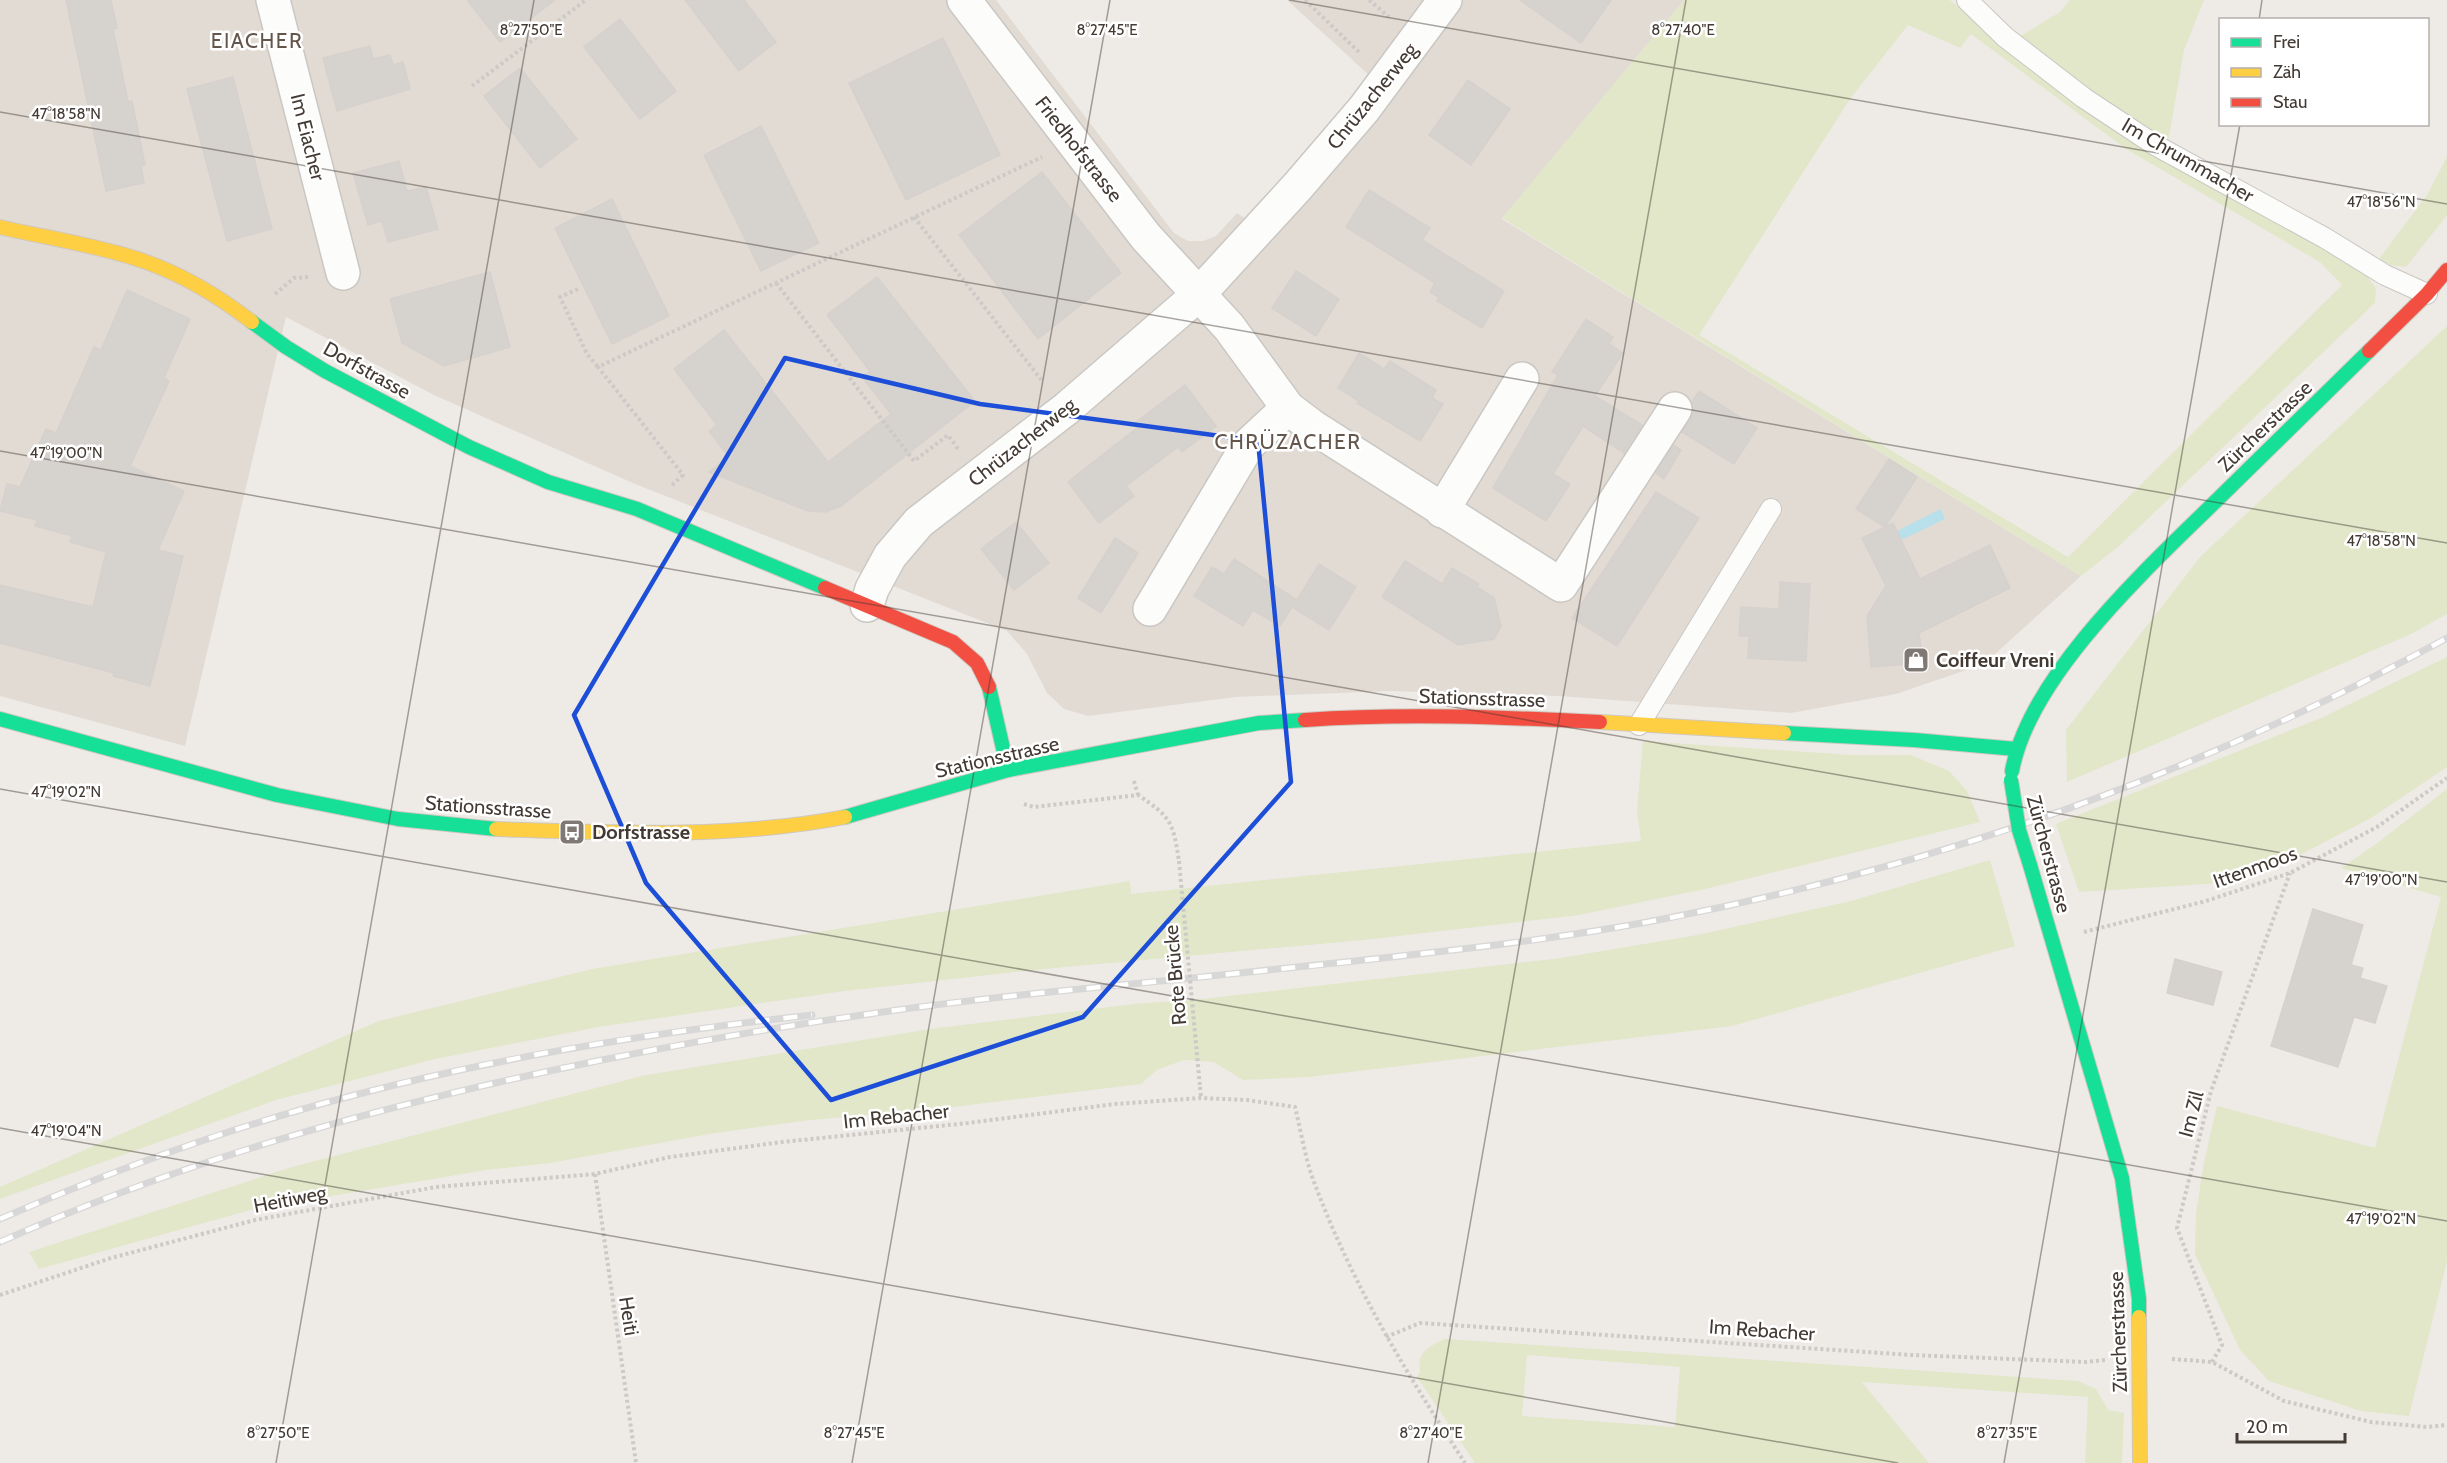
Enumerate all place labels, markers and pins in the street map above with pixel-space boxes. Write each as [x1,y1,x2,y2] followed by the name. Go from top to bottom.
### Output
[1901,645,1931,675] shop icon: Coiffeur Vreni
[1936,648,2054,672] place label: Coiffeur Vreni
[557,817,587,847] bus stop icon: Dorfstrasse
[592,820,690,844] place label: Dorfstrasse

